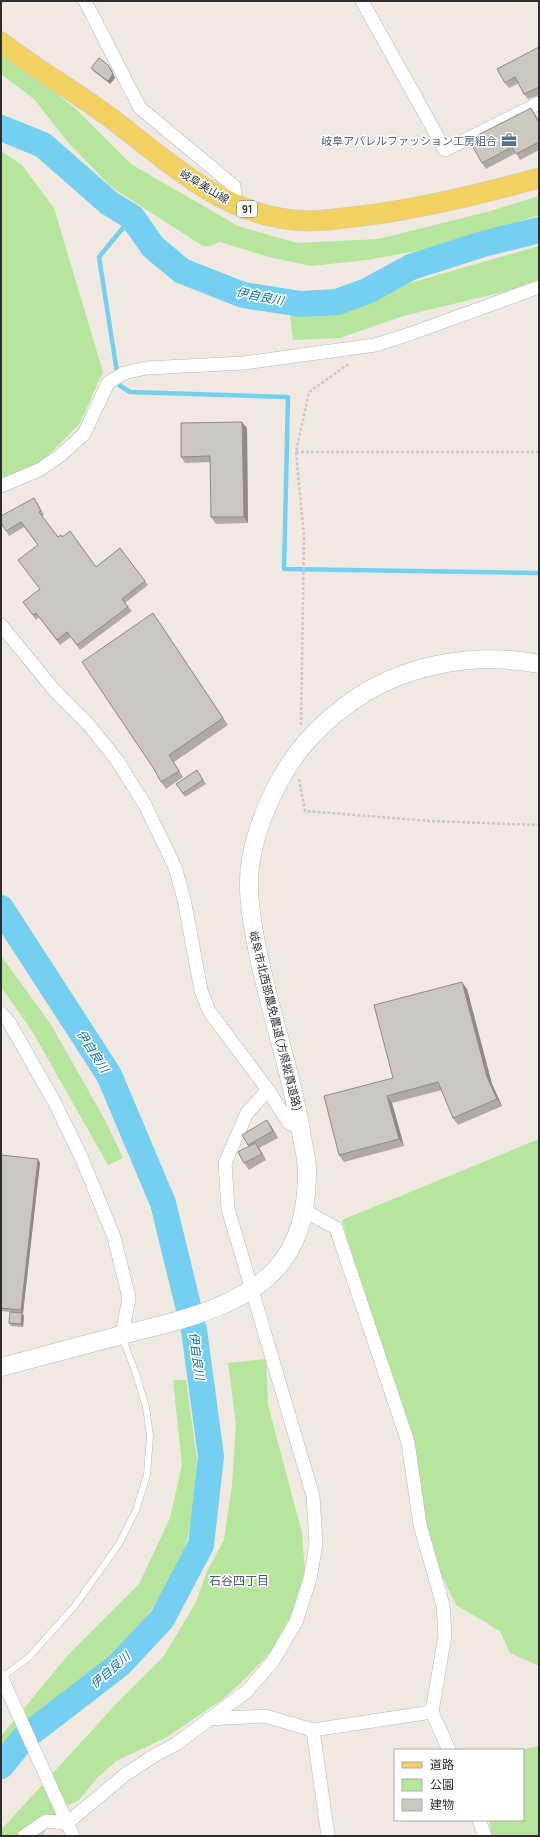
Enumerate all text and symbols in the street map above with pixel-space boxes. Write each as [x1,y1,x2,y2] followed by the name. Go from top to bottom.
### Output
[500,131,518,149] office icon: 岐阜アパレルファッション工房組合
[321,133,497,148] place label: 岐阜アパレルファッション工房組合
[178,165,232,207] street label: 岐阜美山線
[237,201,257,217] road number: 91
[235,283,287,309] water label: 伊自良川
[246,929,306,1113] street label: 岐阜市北西部農免農道(方県縦貫道路)
[73,1026,114,1077] water label: 伊自良川
[185,1331,209,1383] water label: 伊自良川
[209,1572,269,1589] district label: 石谷四丁目
[86,1647,135,1692] water label: 伊自良川
[394,1749,524,1821] legend
[430,1756,454,1773] text: 道路
[430,1776,454,1793] text: 公園
[430,1796,454,1813] text: 建物

